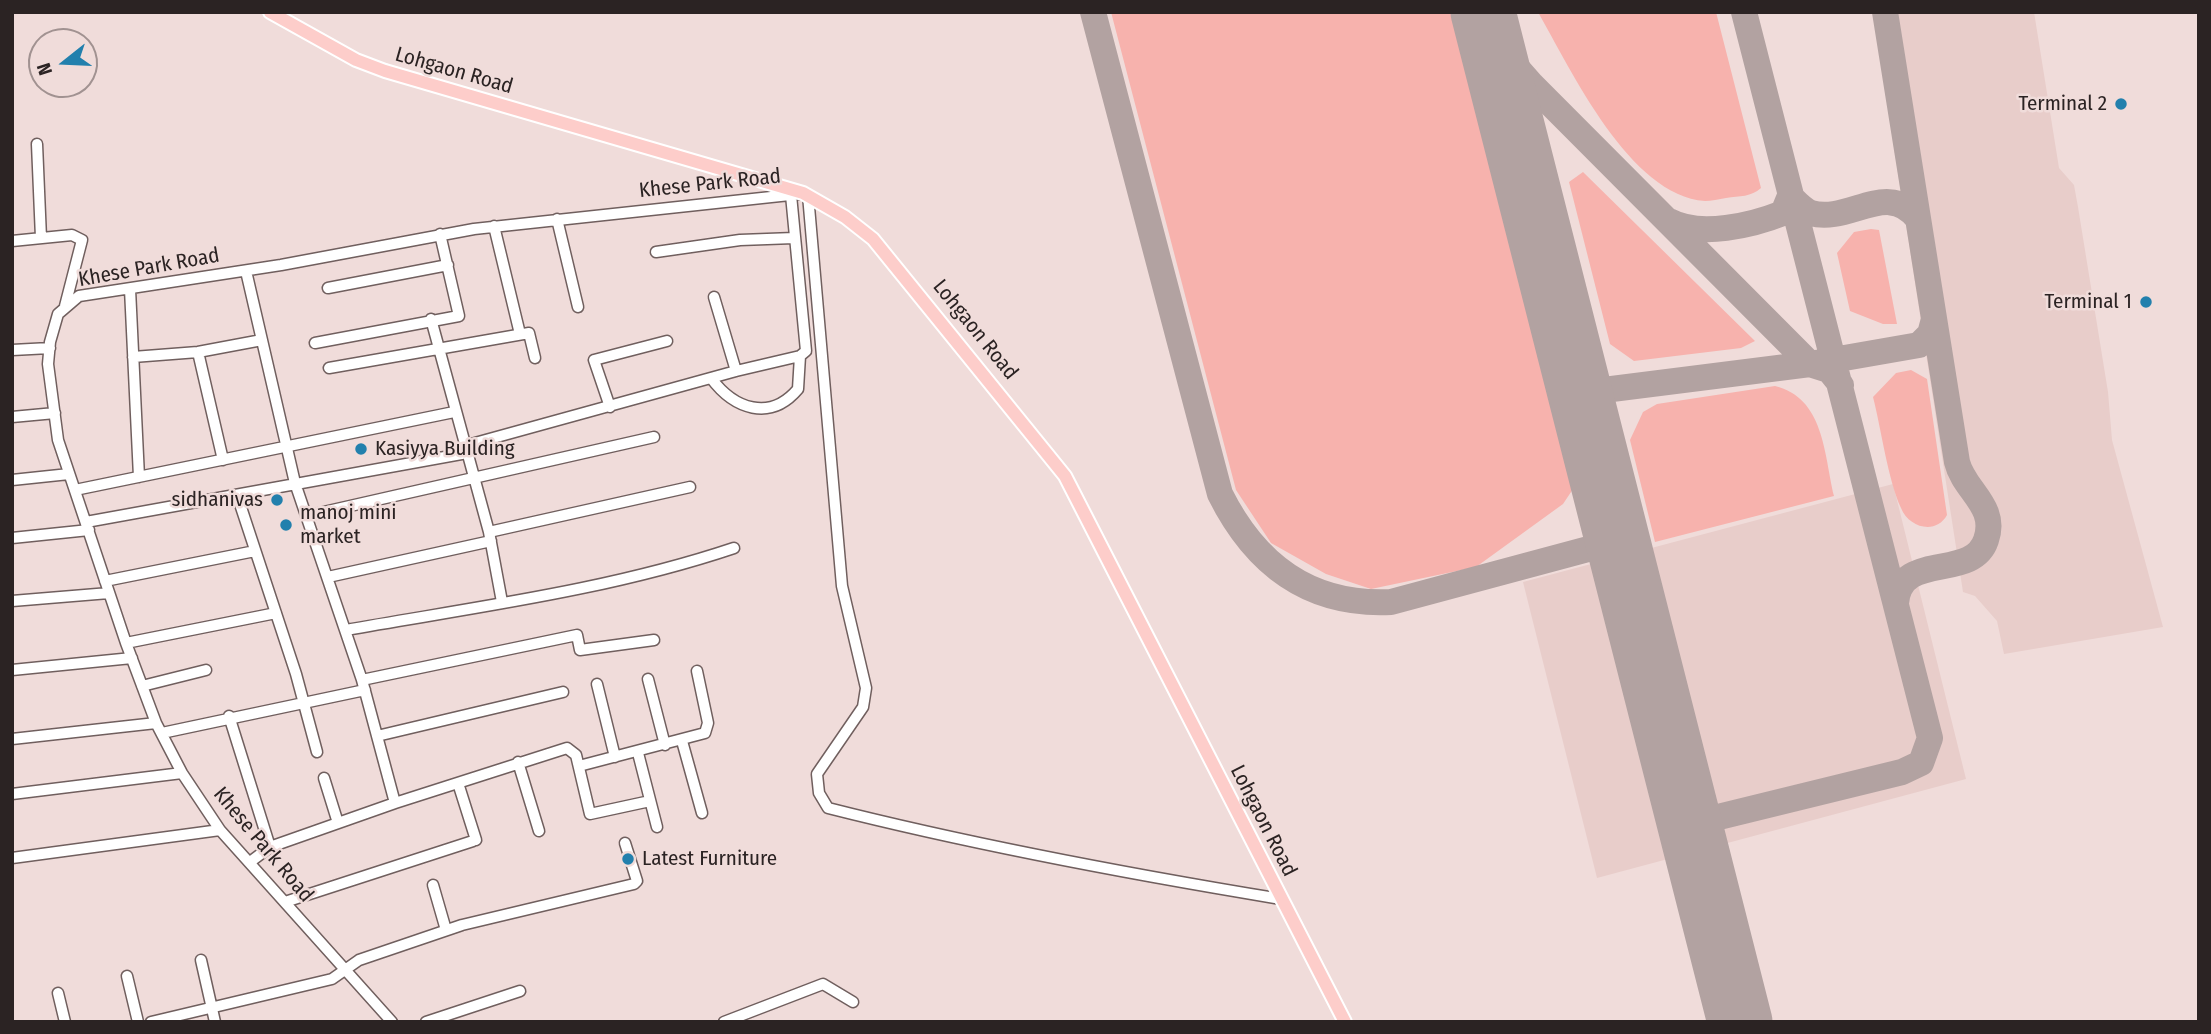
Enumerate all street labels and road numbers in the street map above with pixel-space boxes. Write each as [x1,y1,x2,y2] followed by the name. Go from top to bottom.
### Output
[392,42,516,100] street label: Lohgaon Road
[638,164,782,204] street label: Khese Park Road
[77,243,221,293] street label: Khese Park Road
[927,275,1023,385] street label: Lohgaon Road
[1224,761,1302,881] street label: Lohgaon Road
[208,782,318,908] street label: Khese Park Road

